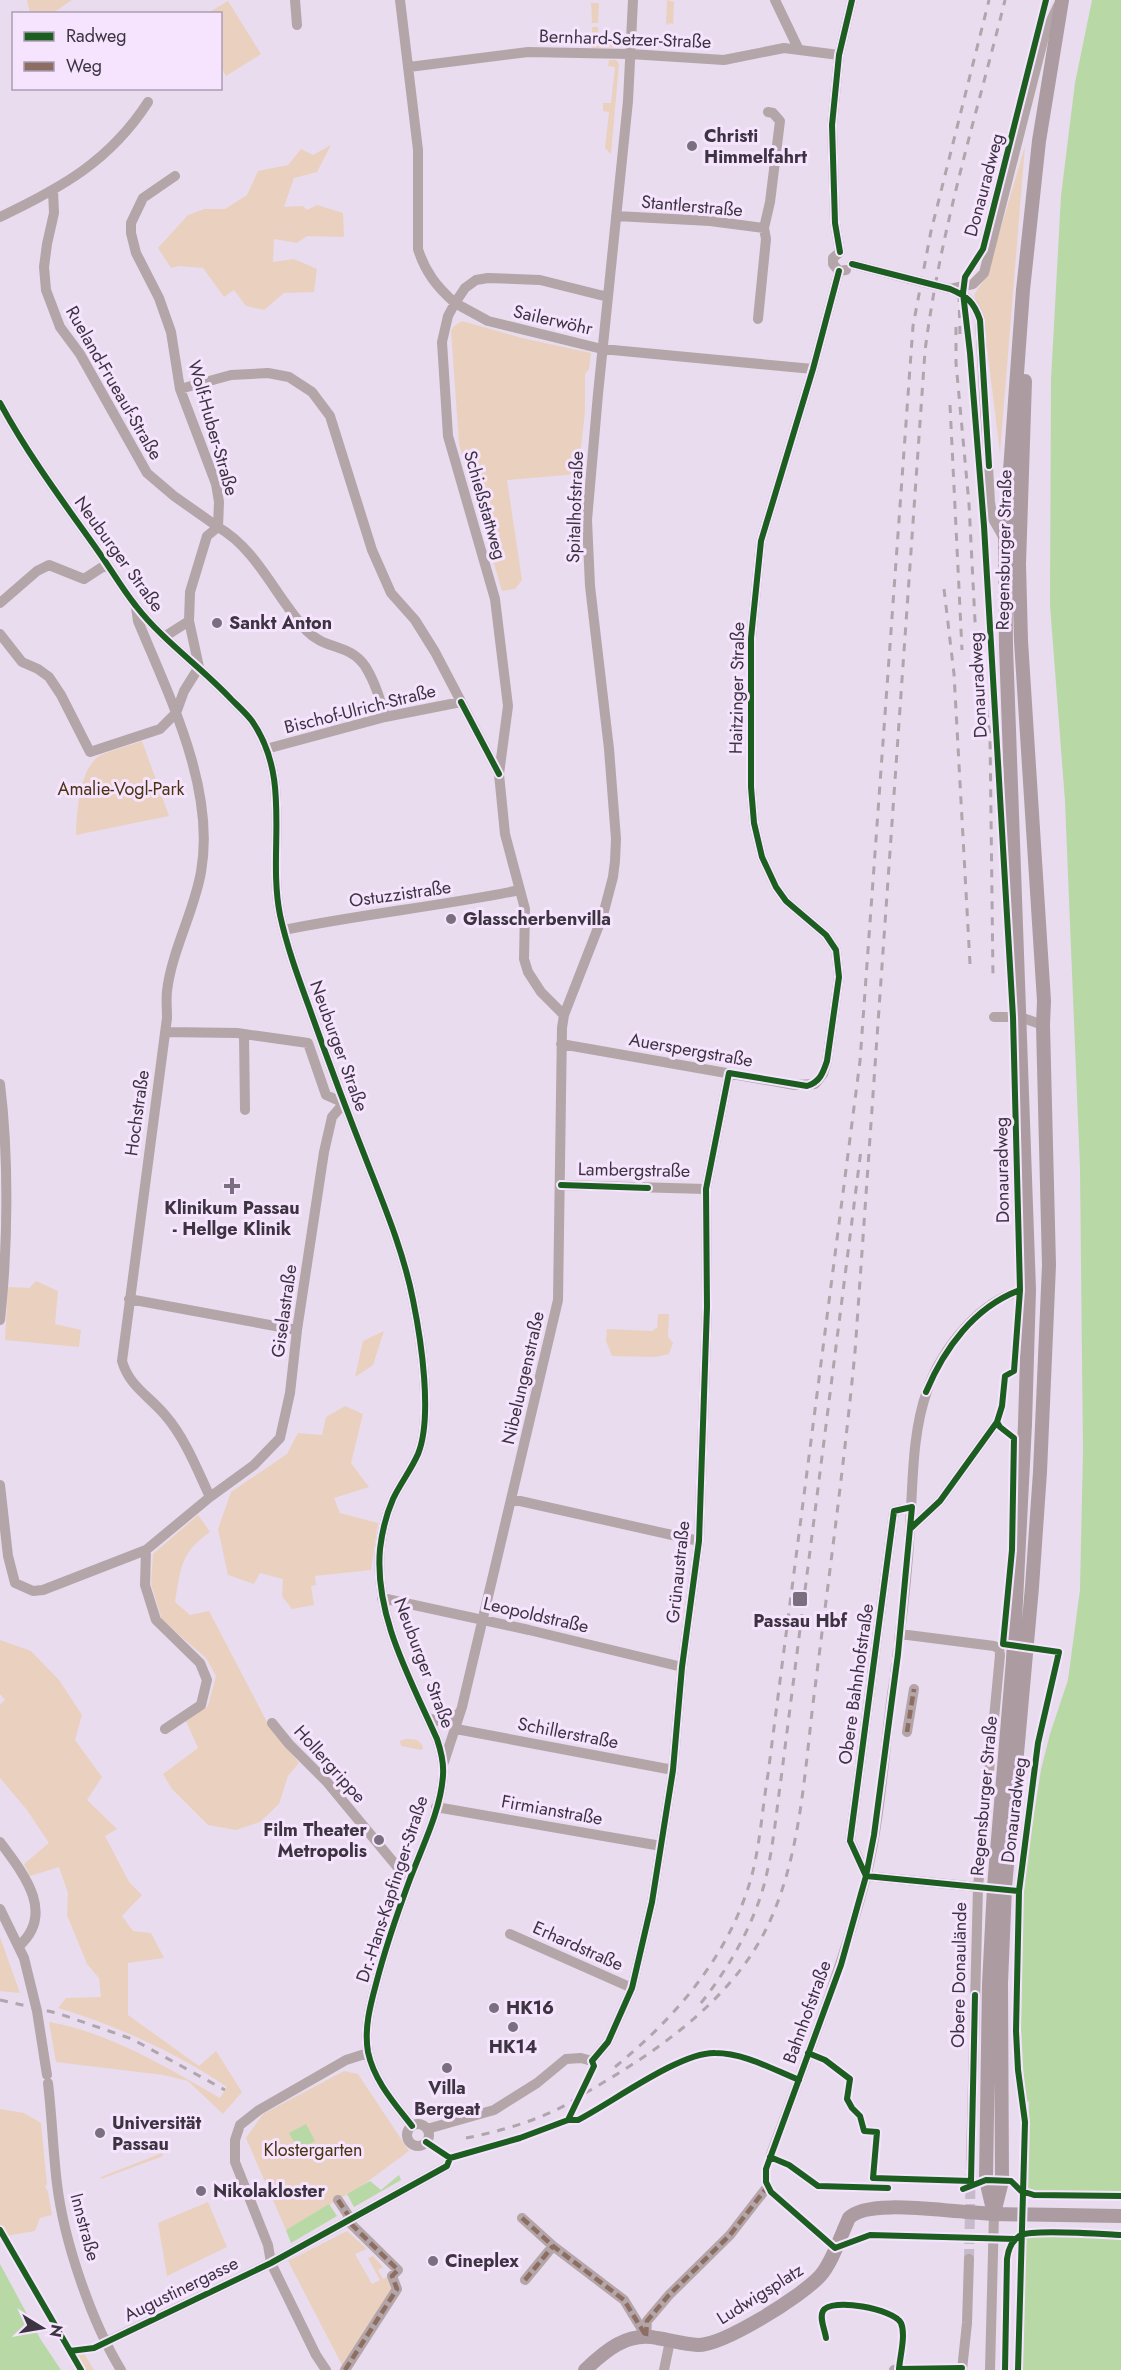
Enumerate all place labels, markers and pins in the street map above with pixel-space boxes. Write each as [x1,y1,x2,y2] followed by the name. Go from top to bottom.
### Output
[704,123,807,170] place label: Christi Himmelfahrt
[685,139,699,153] marker: Christi Himmelfahrt
[229,610,332,636] place label: Sankt Anton
[210,616,224,630] marker: Sankt Anton
[463,906,611,932] place label: Glasscherbenvilla
[444,912,458,926] marker: Glasscherbenvilla
[223,1177,241,1195] marker: Klinikum Passau - Hellge Klinik
[164,1195,300,1242] place label: Klinikum Passau - Hellge Klinik
[791,1590,809,1608] marker: Passau Hbf
[753,1608,848,1634] place label: Passau Hbf
[263,1817,368,1864] place label: Film Theater Metropolis
[372,1833,386,1847] marker: Film Theater Metropolis
[506,1995,554,2021] place label: HK16
[487,2001,501,2015] marker: HK16
[506,2020,520,2034] marker: HK14
[489,2034,537,2060] place label: HK14
[440,2061,454,2075] marker: Villa Bergeat
[414,2075,480,2122] place label: Villa Bergeat
[112,2110,202,2157] place label: Universität Passau
[93,2126,107,2140] marker: Universität Passau
[213,2178,326,2204] place label: Nikolakloster
[194,2184,208,2198] marker: Nikolakloster
[445,2248,519,2274] place label: Cineplex
[426,2254,440,2268] marker: Cineplex

